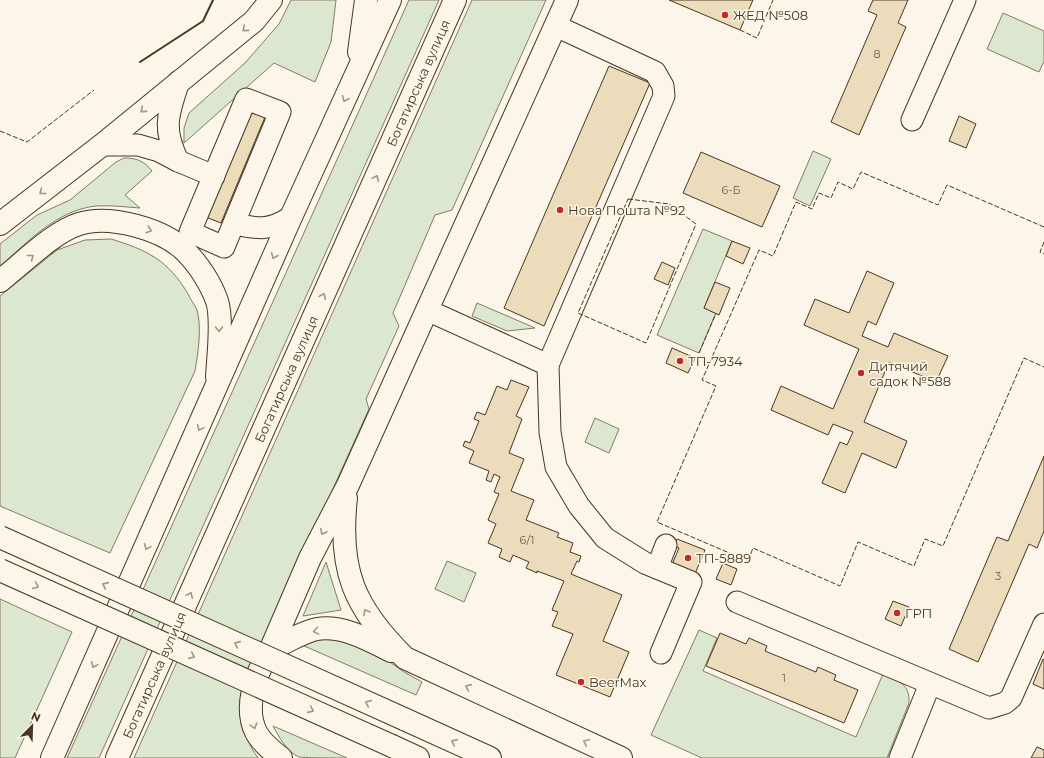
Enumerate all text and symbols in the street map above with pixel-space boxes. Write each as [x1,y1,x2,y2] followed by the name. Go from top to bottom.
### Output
[733,7,808,23] place label: ЖЕД №508
[720,10,730,20] marker: ЖЕД №508
[383,17,453,149] street label: Богатирська вулиця
[242,24,249,31] one-way arrow
[873,47,881,61] house number: 8
[342,96,350,103] one-way arrow
[141,106,148,113] one-way arrow
[371,174,379,181] one-way arrow
[722,183,740,197] house number: 6-Б
[40,187,47,194] one-way arrow
[568,202,685,218] place label: Нова Пошта №92
[555,205,565,215] marker: Нова Пошта №92
[145,225,152,234] one-way arrow
[271,252,279,259] one-way arrow
[26,254,33,261] one-way arrow
[318,293,326,301] one-way arrow
[251,313,321,445] street label: Богатирська вулиця
[215,326,223,332] one-way arrow
[688,353,743,369] place label: ТП-7934
[675,356,685,366] marker: ТП-7934
[869,358,951,389] place label: Дитячий садок №588
[856,368,866,378] marker: Дитячий садок №588
[197,423,205,431] one-way arrow
[321,528,328,535] one-way arrow
[520,533,534,547] house number: 6/1
[144,542,152,550] one-way arrow
[696,550,751,566] place label: ТП-5889
[683,553,693,563] marker: ТП-5889
[995,569,1001,583] house number: 3
[31,581,39,589] one-way arrow
[102,581,109,589] one-way arrow
[185,591,193,599] one-way arrow
[905,605,932,621] place label: ГРП
[892,608,902,618] marker: ГРП
[119,609,189,741] street label: Богатирська вулиця
[363,609,370,617] one-way arrow
[313,626,320,634] one-way arrow
[233,641,241,649] one-way arrow
[188,651,196,659] one-way arrow
[91,661,99,669] one-way arrow
[782,671,786,685] house number: 1
[589,674,647,690] place label: BeerMax
[576,677,586,687] marker: BeerMax
[465,684,472,692] one-way arrow
[365,700,372,708] one-way arrow
[307,705,314,713] one-way arrow
[12,706,52,746] north arrow
[29,709,43,725] text: N
[249,722,258,729] one-way arrow
[451,739,459,747] one-way arrow
[583,739,590,747] one-way arrow

